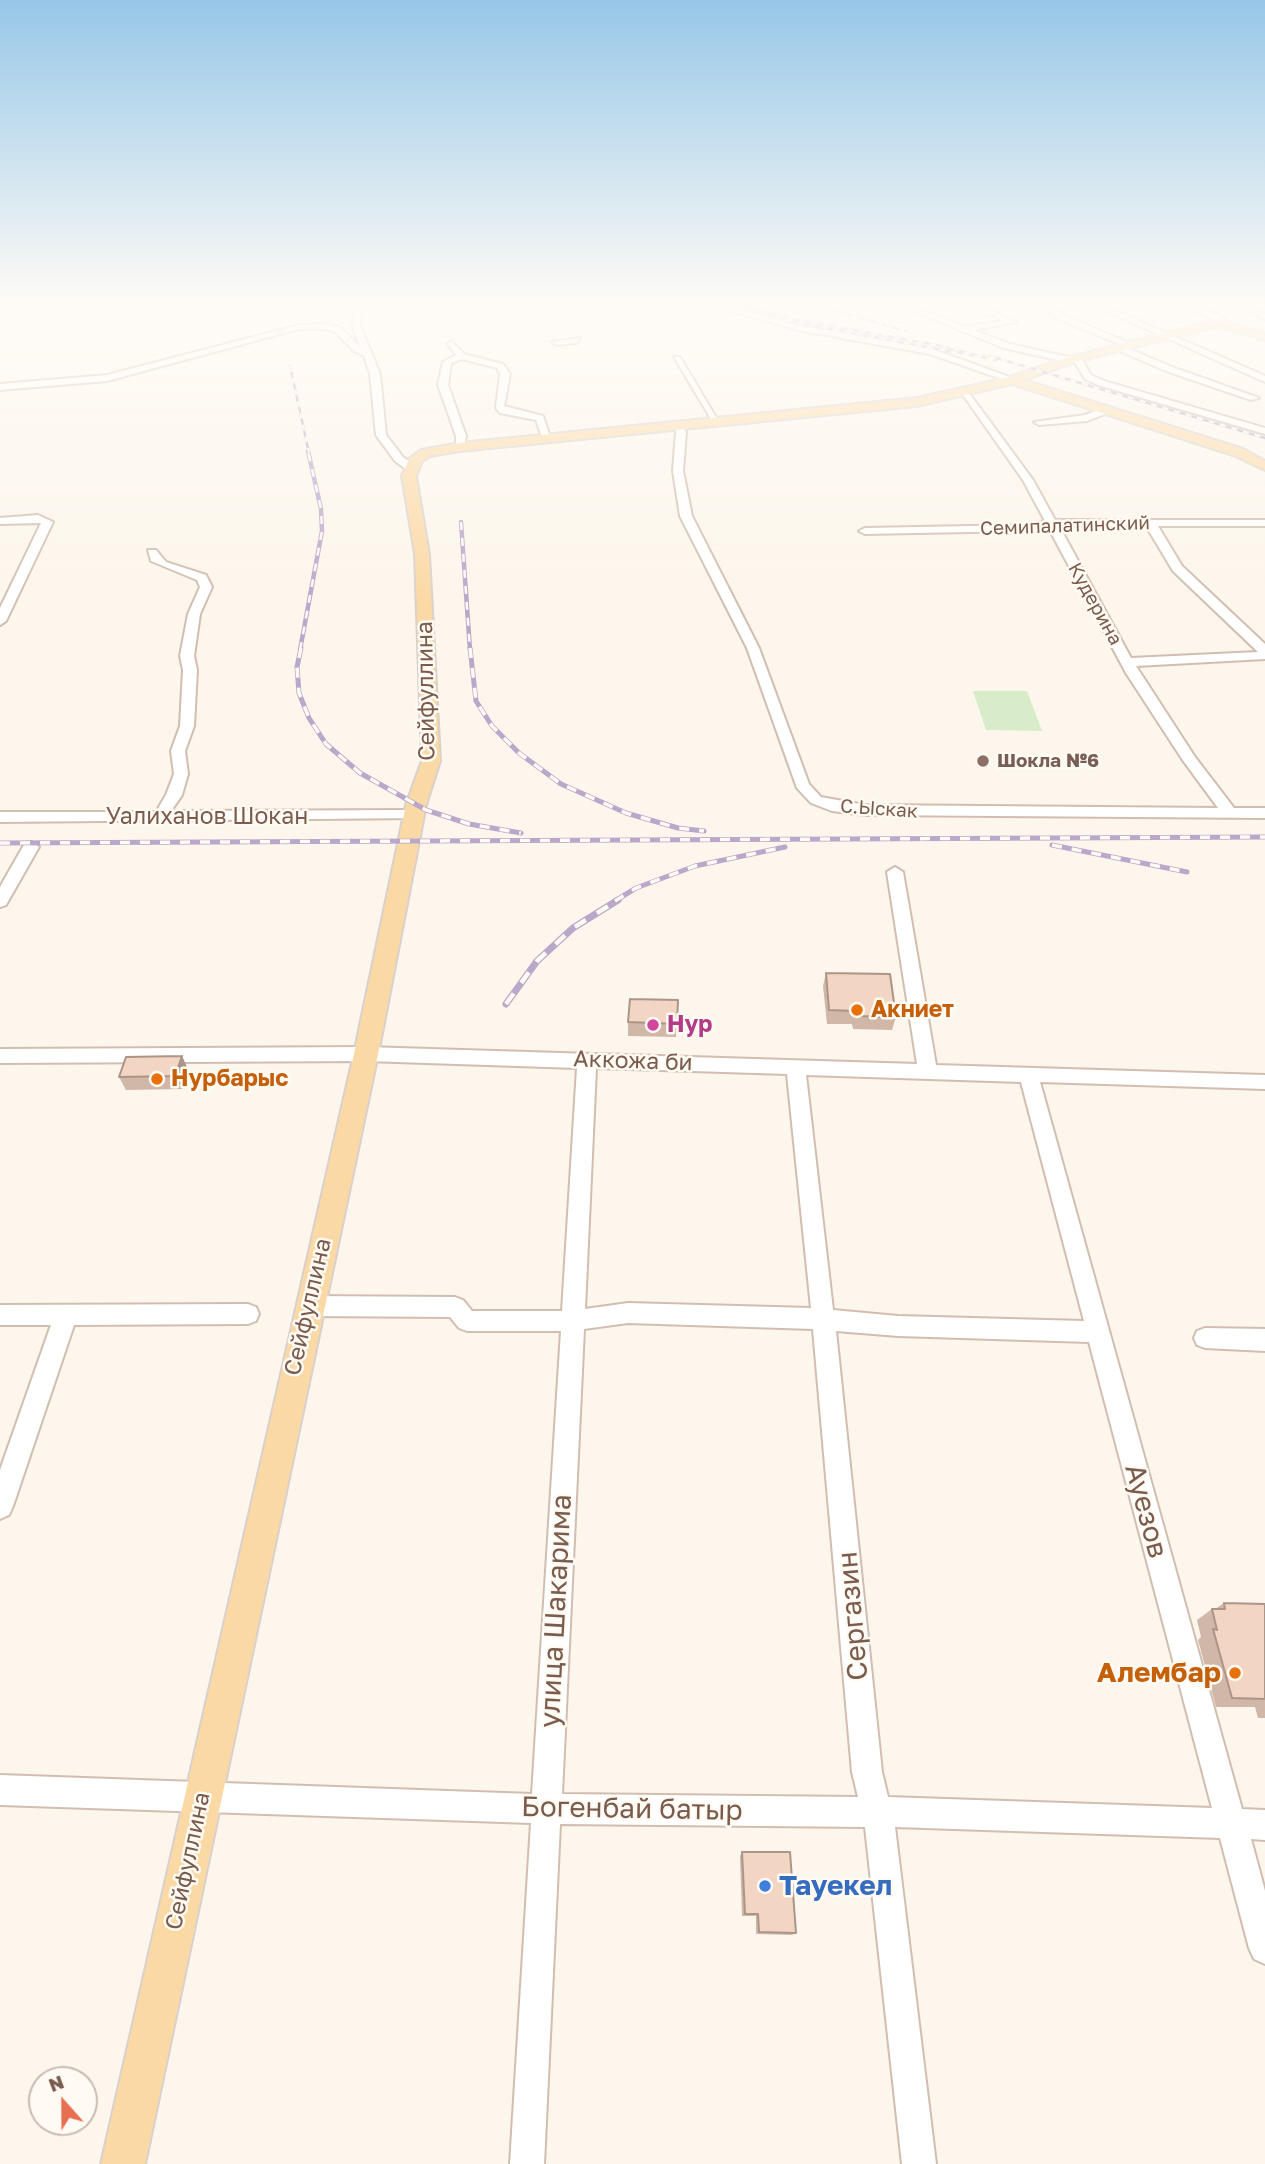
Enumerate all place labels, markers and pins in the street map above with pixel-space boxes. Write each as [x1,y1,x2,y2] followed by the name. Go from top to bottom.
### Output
[997,750,1099,772] place label: Шокла №6
[975,753,991,769] marker: Шокла №6
[871,996,954,1024] place label: Акниет
[849,1002,865,1018] marker: Акниет
[667,1011,712,1039] place label: Нур
[645,1017,661,1033] marker: Нур
[171,1065,289,1093] place label: Нурбарыс
[149,1071,165,1087] marker: Нурбарыс
[1097,1656,1221,1690] place label: Алембар
[1227,1665,1243,1681] marker: Алембар
[779,1869,892,1903] place label: Тауекел
[757,1878,773,1894] marker: Тауекел

